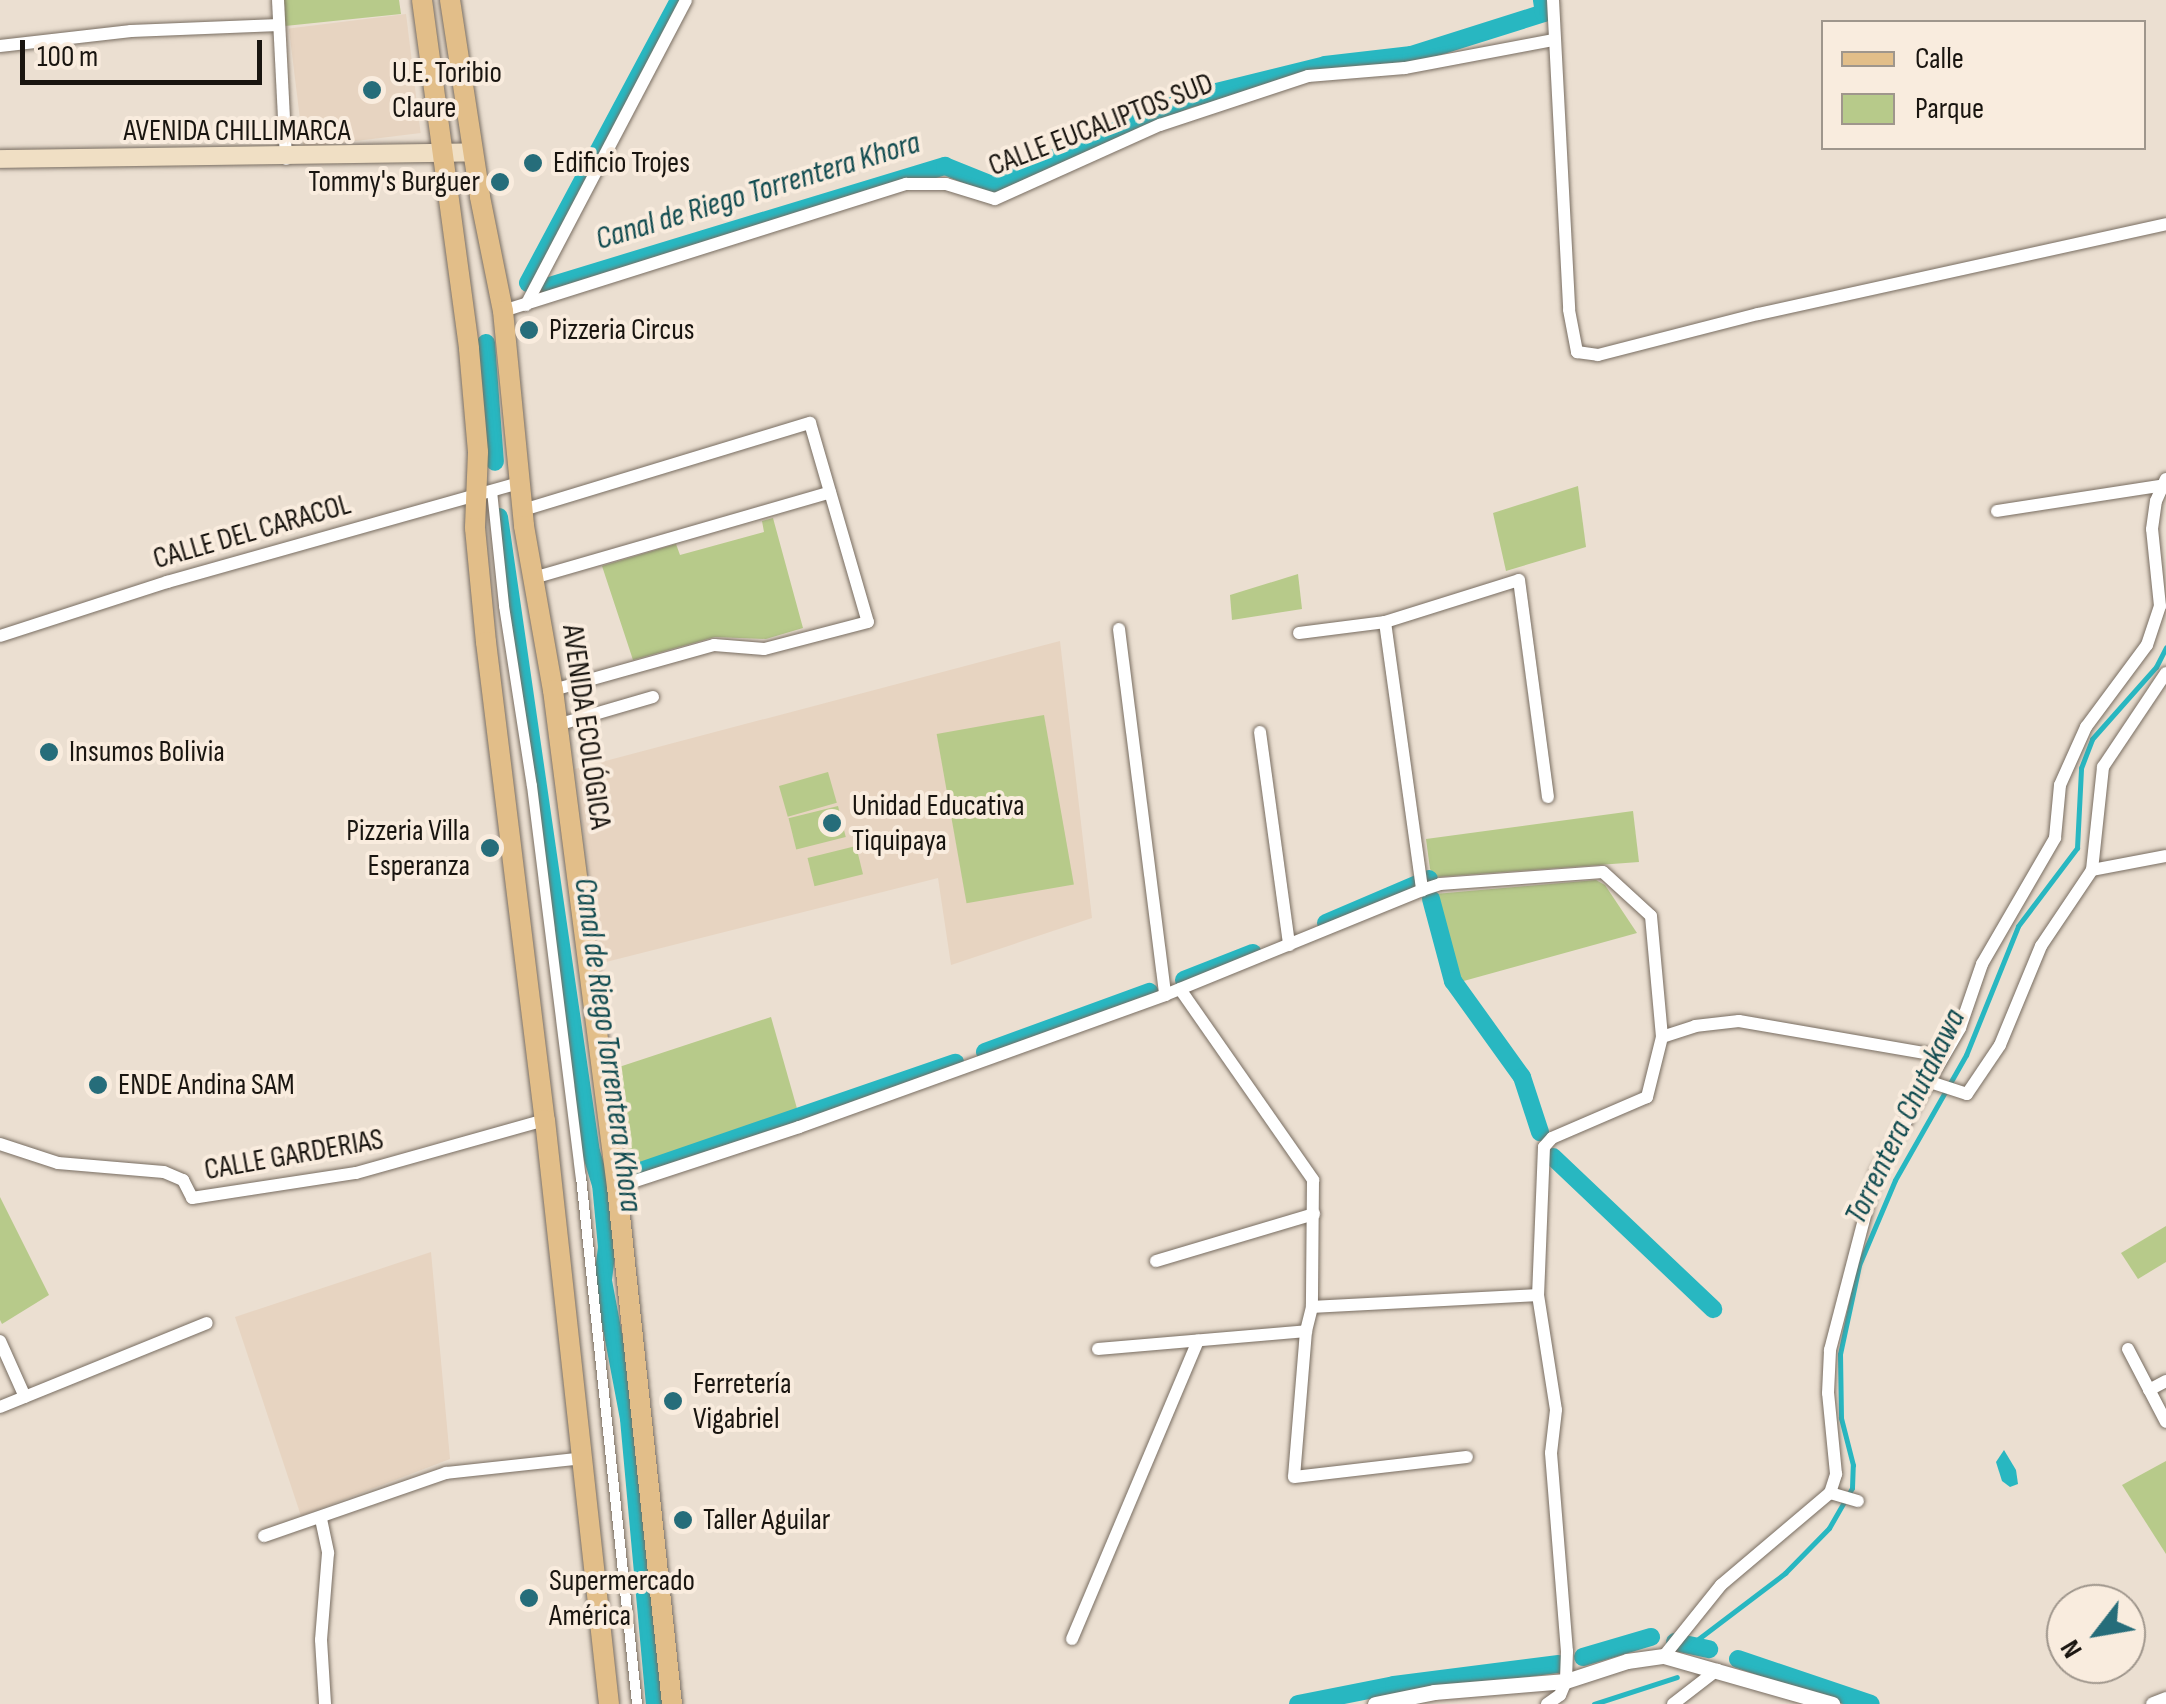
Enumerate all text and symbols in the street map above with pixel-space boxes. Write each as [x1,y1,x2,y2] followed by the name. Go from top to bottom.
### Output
[25,20,268,82] scale bar
[1821,20,2146,150] legend
[37,39,98,75] text: 100 m
[1915,41,1964,77] text: Calle
[392,55,502,126] place label: U.E. Toribio Claure
[984,66,1218,184] street label: CALLE EUCALIPTOS SUD
[361,79,383,101] marker: U.E. Toribio Claure
[1915,91,1984,127] text: Parque
[123,113,351,149] street label: AVENIDA CHILLIMARCA
[591,124,925,260] water label: Canal de Riego Torrentera Khora
[553,145,690,181] place label: Edificio Trojes
[522,152,544,174] marker: Edificio Trojes
[308,164,480,200] place label: Tommy's Burguer
[489,171,511,193] marker: Tommy's Burguer
[549,312,694,348] place label: Pizzeria Circus
[518,319,540,341] marker: Pizzeria Circus
[149,487,355,577] street label: CALLE DEL CARACOL
[554,622,618,832] street label: AVENIDA ECOLÓGICA
[69,734,225,770] place label: Insumos Bolivia
[38,741,60,763] marker: Insumos Bolivia
[852,788,1024,858] place label: Unidad Educativa Tiquipaya
[821,812,843,834] marker: Unidad Educativa Tiquipaya
[346,813,470,884] place label: Pizzeria Villa Esperanza
[479,837,501,859] marker: Pizzeria Villa Esperanza
[565,875,649,1215] water label: Canal de Riego Torrentera Khora
[1837,1003,1975,1231] water label: Torrentera Chutakawa
[118,1067,295,1103] place label: ENDE Andina SAM
[87,1074,109,1096] marker: ENDE Andina SAM
[202,1122,386,1188] street label: CALLE GARDERIAS
[693,1366,791,1436] place label: Ferretería Vigabriel
[662,1390,684,1412] marker: Ferretería Vigabriel
[703,1502,830,1538] place label: Taller Aguilar
[672,1509,694,1531] marker: Taller Aguilar
[549,1563,695,1634] place label: Supermercado América
[2046,1584,2146,1684] north arrow
[518,1587,540,1609] marker: Supermercado América
[2054,1634,2090,1664] text: N

